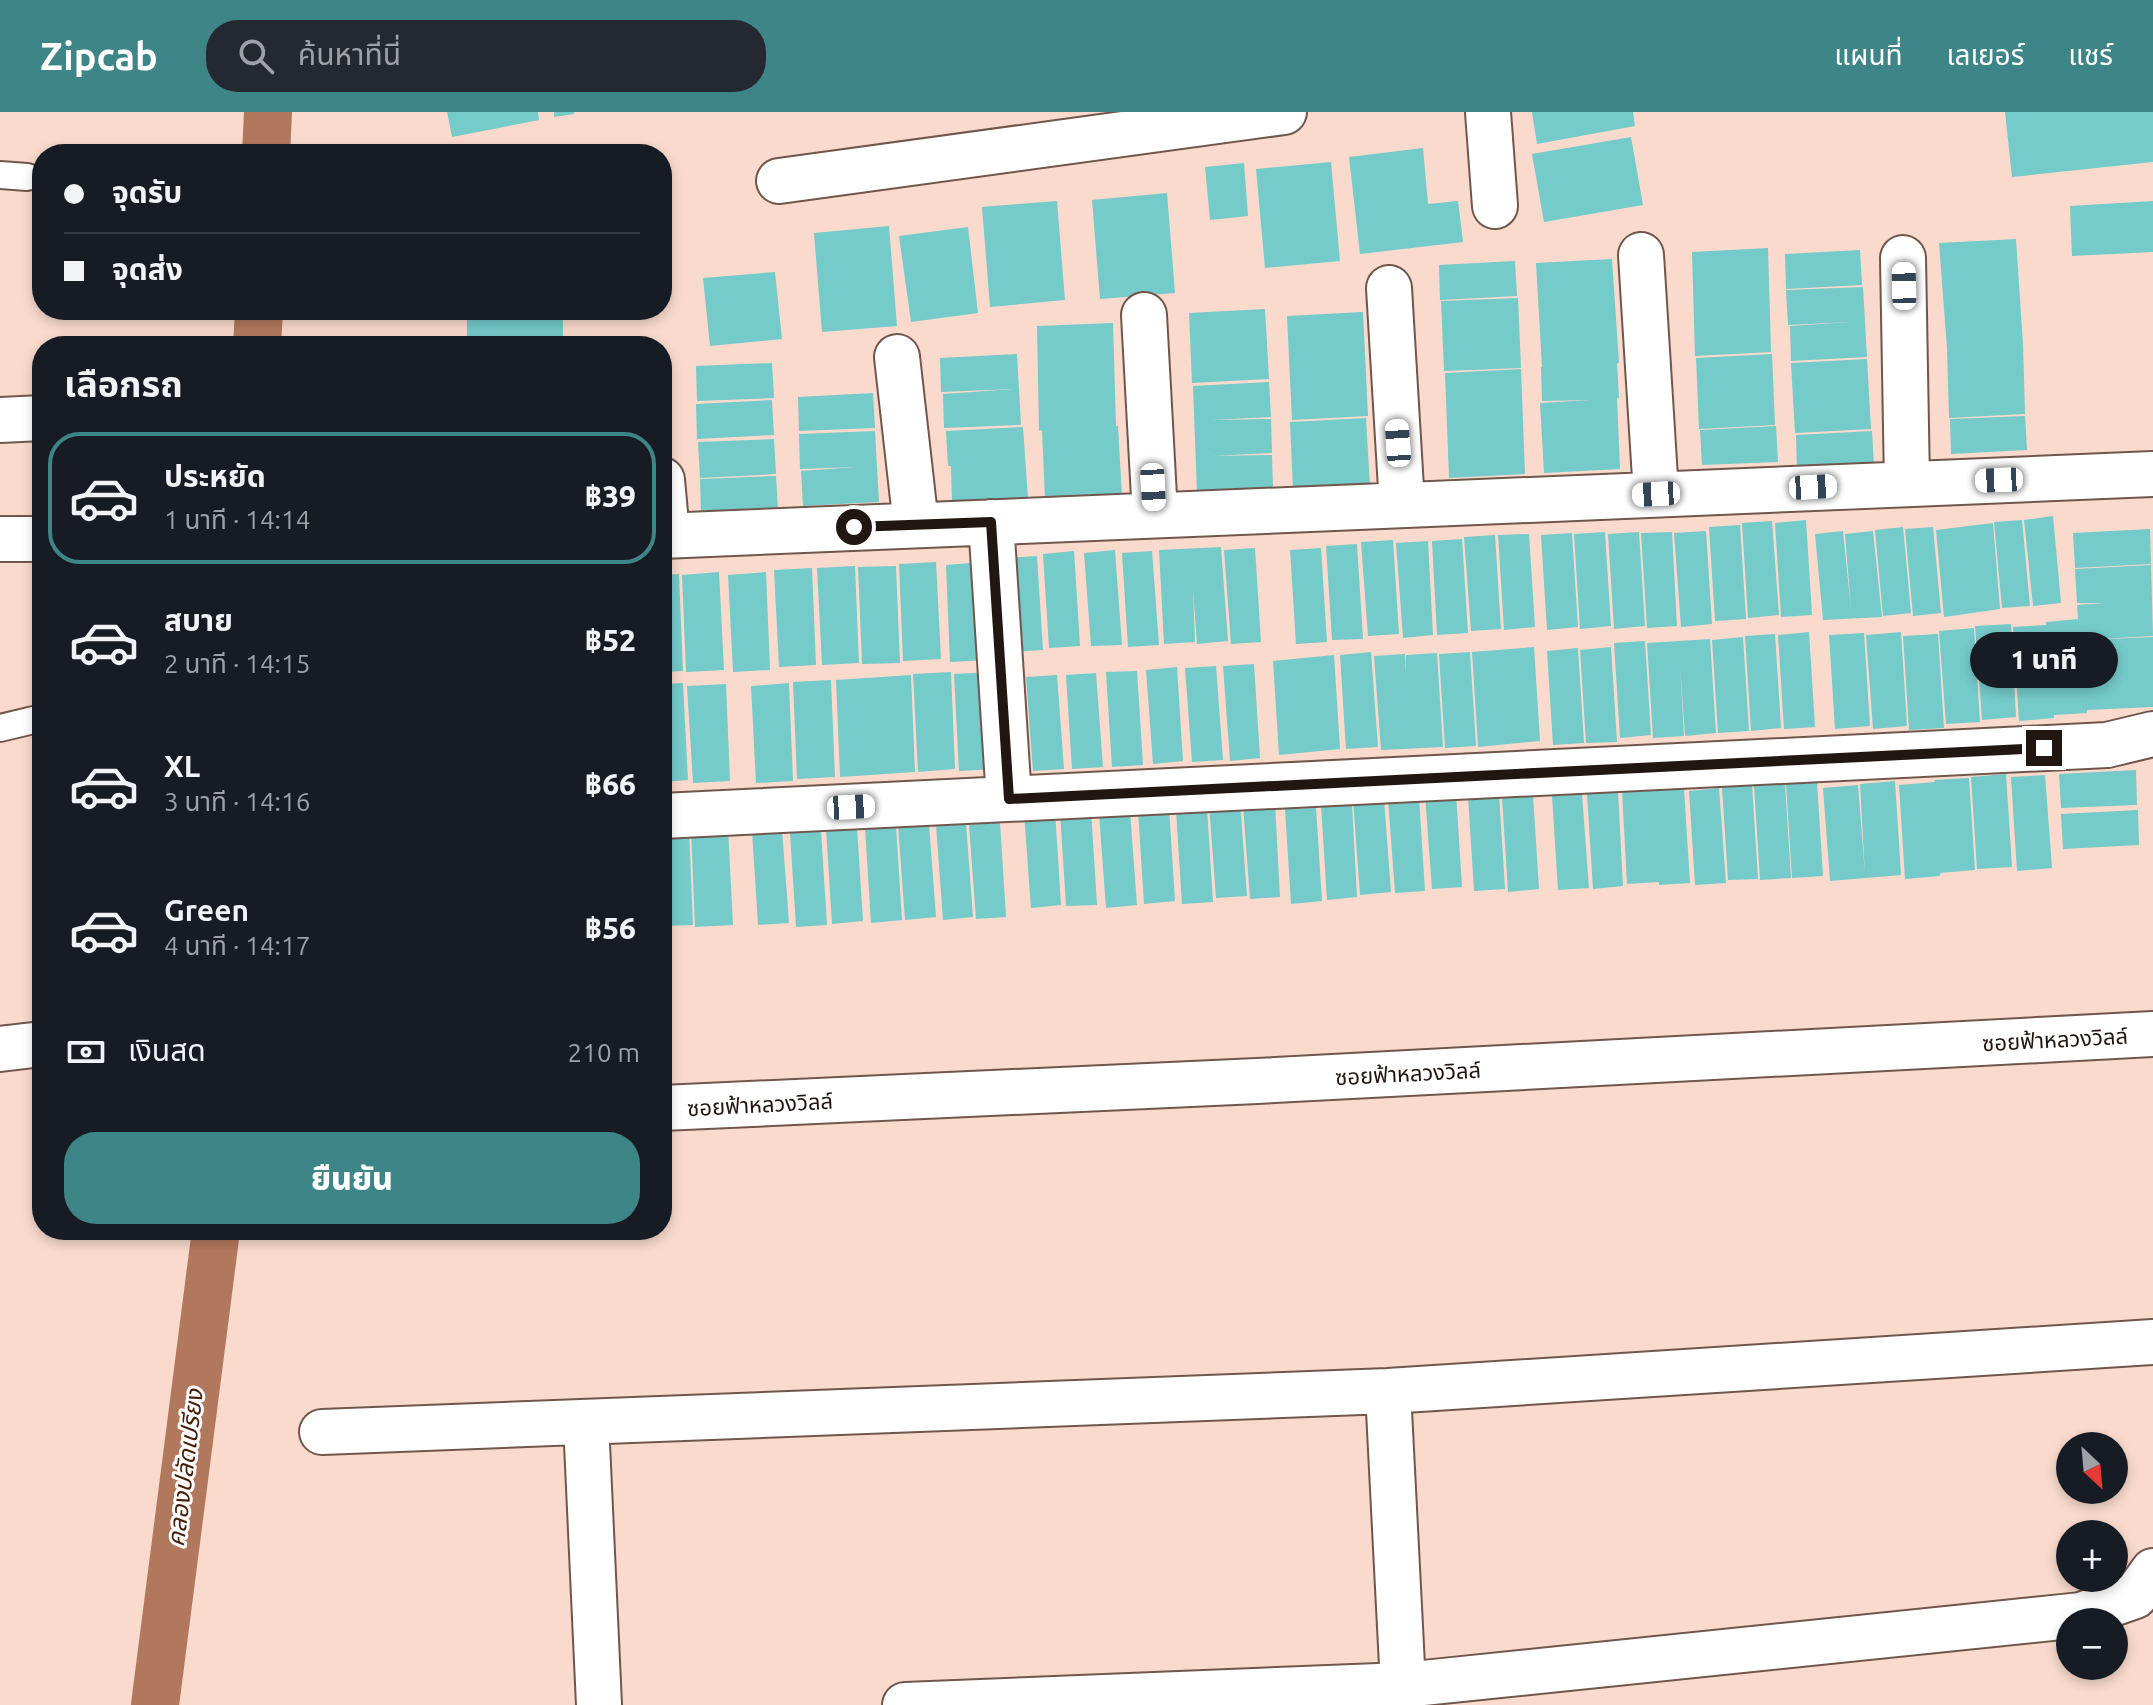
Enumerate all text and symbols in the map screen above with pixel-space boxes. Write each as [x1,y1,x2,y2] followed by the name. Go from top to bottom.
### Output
[206,20,766,92] search box
[234,34,278,78] icon: search
[40,35,158,77] text: Zipcab
[298,37,401,71] text: ค้นหาที่นี่
[1834,39,1903,70] text: แผนที่
[1947,39,2024,70] text: เลเยอร์
[2068,39,2113,70] text: แชร์
[112,175,182,209] text: จุดรับ
[112,252,183,286] text: จุดส่ง
[1892,262,1916,310] car
[64,363,183,404] text: เลือกรถ
[1384,418,1412,468] car
[164,459,266,493] text: ประหยัด
[68,462,140,534] icon: car
[1140,462,1166,512] car
[1975,467,2023,493] car
[1788,474,1838,500] car
[585,479,636,513] text: ฿39
[1631,481,1681,507] car
[164,505,310,534] text: 1 นาที · 14:14
[836,509,872,545] route start
[164,603,233,637] text: สบาย
[68,606,140,678] icon: car
[585,623,636,657] text: ฿52
[1970,632,2118,688] callout: 1 นาที
[2011,645,2077,674] text: 1 นาที
[164,649,310,678] text: 2 นาที · 14:15
[2026,730,2062,766] route end
[164,749,200,783] text: XL
[68,750,140,822] icon: car
[585,767,636,801] text: ฿66
[164,787,310,816] text: 3 นาที · 14:16
[826,794,876,820] car
[164,893,249,927] text: Green
[68,894,140,966] icon: car
[585,911,636,945] text: ฿56
[164,931,310,960] text: 4 นาที · 14:17
[1981,1023,2129,1055] street label: ซอยฟ้าหลวงวิลล์
[64,1030,108,1074] icon: cash
[128,1033,206,1067] text: เงินสด
[568,1038,640,1067] text: 210 m
[1334,1057,1482,1089] street label: ซอยฟ้าหลวงวิลล์
[686,1088,834,1120] street label: ซอยฟ้าหลวงวิลล์
[64,1132,640,1224] button: ยืนยัน
[162,1387,208,1548] water label: คลองปลัดเปรียง
[2056,1432,2128,1504] north arrow
[2056,1432,2128,1680] map controls
[2056,1520,2128,1592] button: +
[2056,1608,2128,1680] button: −

